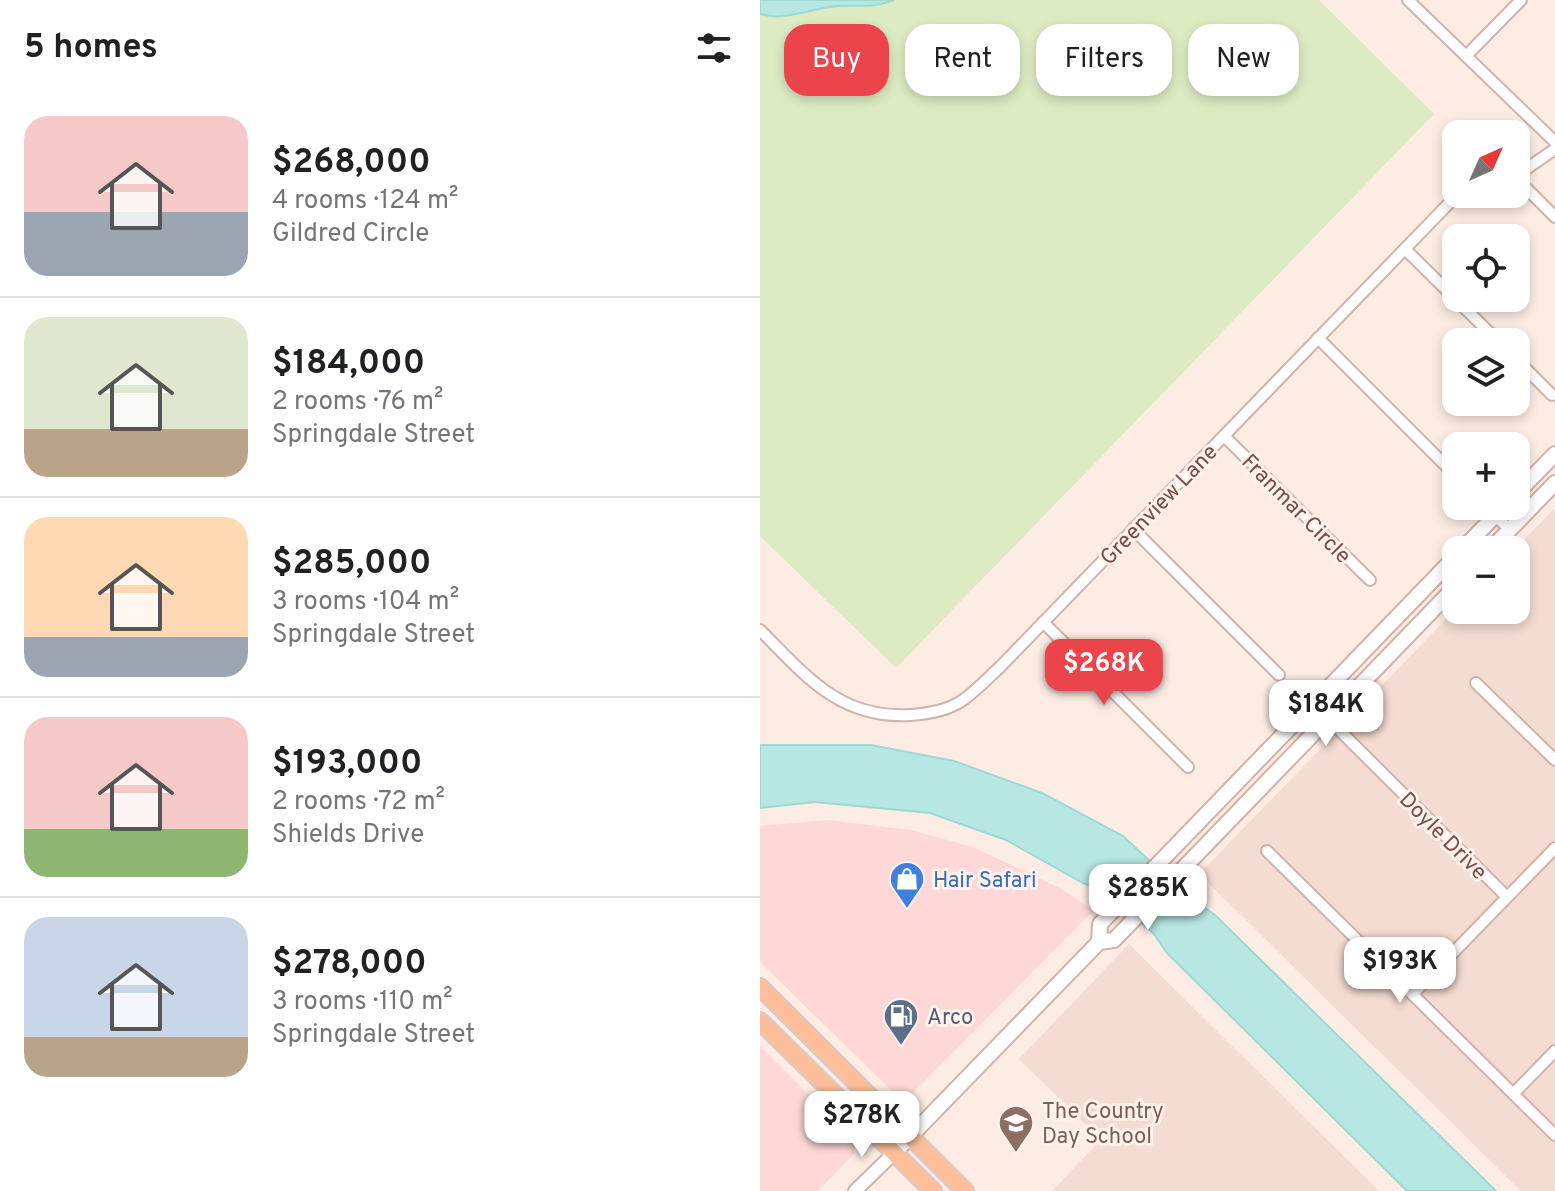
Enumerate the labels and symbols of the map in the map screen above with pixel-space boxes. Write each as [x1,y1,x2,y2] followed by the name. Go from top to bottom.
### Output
[1442,120,1530,208] north arrow
[1095,440,1224,572] street label: Greenview Lane
[1235,449,1356,570] street label: Franmar Circle
[1048,639,1160,707] pin: $268K
[1270,680,1382,748] pin: $184K
[1393,787,1492,886] street label: Doyle Drive
[888,860,926,910] shop icon: Hair Safari
[1092,864,1204,932] pin: $285K
[933,868,1037,895] place label: Hair Safari
[1344,937,1456,1005] pin: $193K
[882,997,920,1047] fuel station icon: Arco
[927,1005,973,1032] place label: Arco
[806,1091,918,1159] pin: $278K
[1042,1099,1164,1151] place label: The Country Day School
[997,1104,1035,1154] school or university icon: The Country Day School

